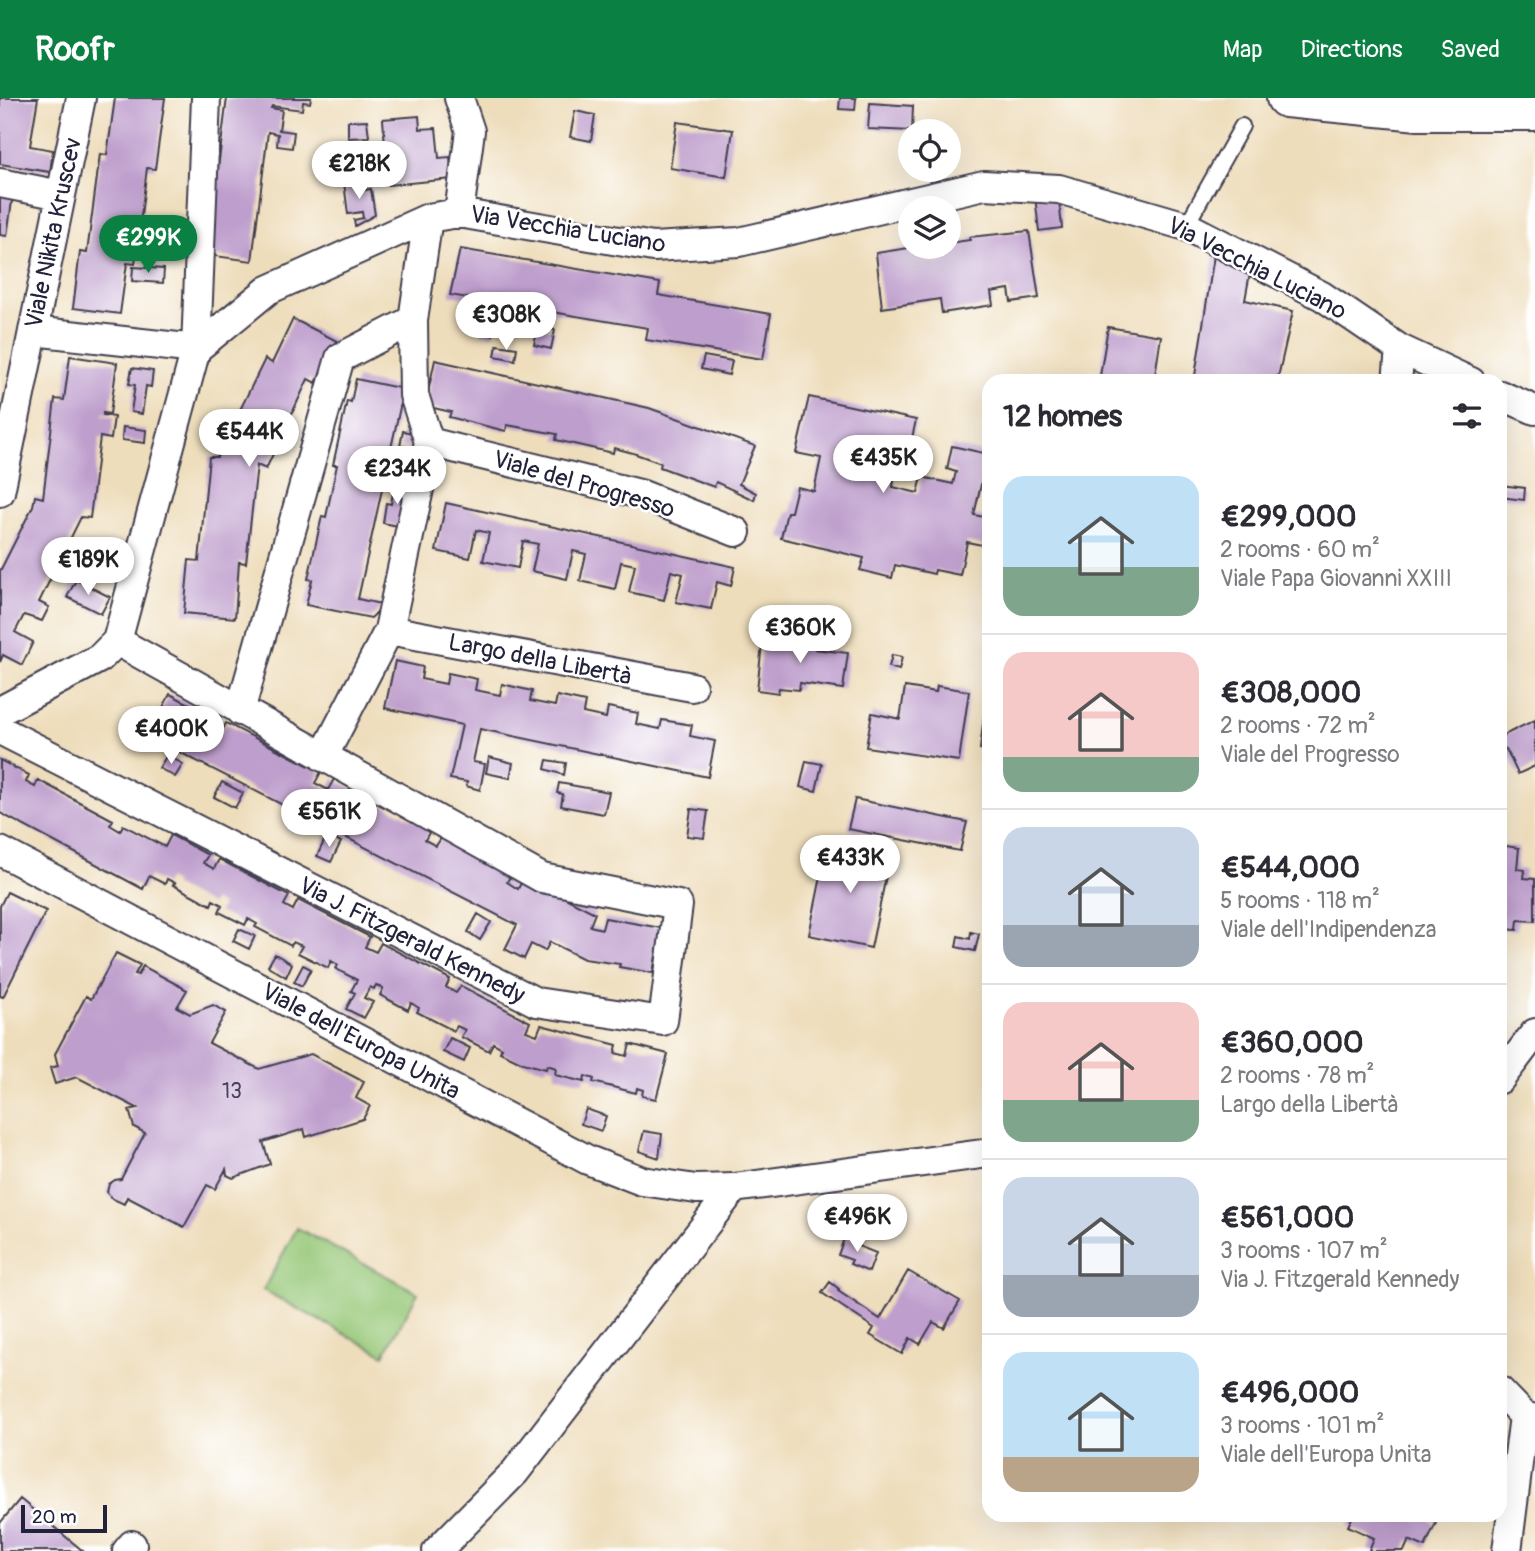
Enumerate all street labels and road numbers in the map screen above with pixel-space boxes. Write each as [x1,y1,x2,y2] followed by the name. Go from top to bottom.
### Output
[19,135,88,331] street label: Viale Nikita Kruscev
[468,200,668,259] street label: Via Vecchia Luciano
[1162,211,1351,326] street label: Via Vecchia Luciano
[490,445,678,524] street label: Viale del Progresso
[446,628,634,691] street label: Largo della Libertà
[294,871,530,1010] street label: Via J. Fitzgerald Kennedy
[257,977,465,1106] street label: Viale dell'Europa Unita

